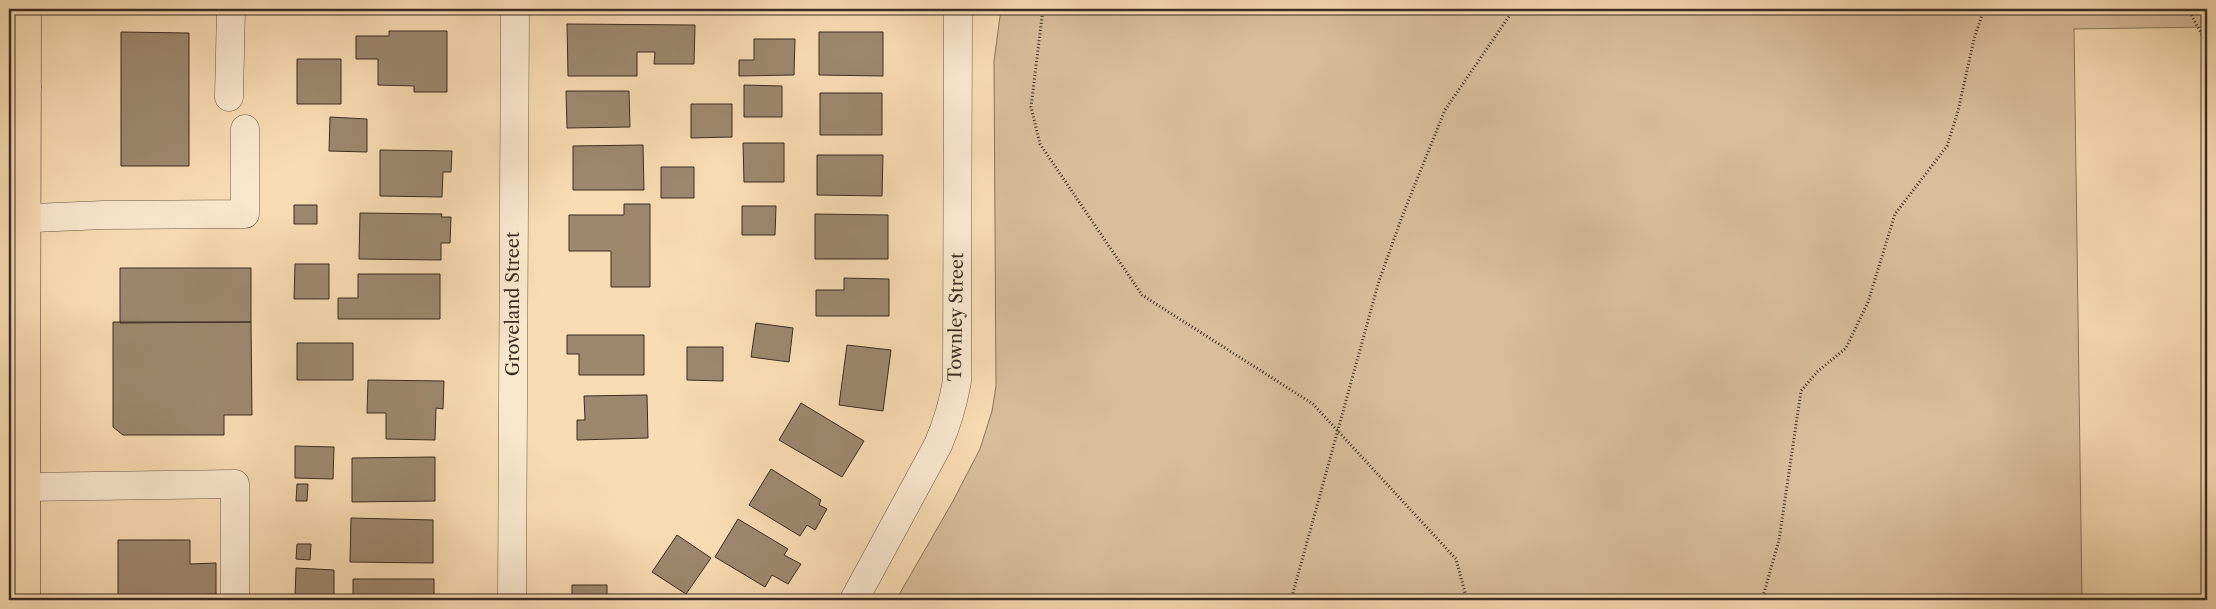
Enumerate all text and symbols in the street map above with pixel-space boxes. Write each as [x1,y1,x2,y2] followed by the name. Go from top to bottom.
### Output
[502,231,524,376] street label: Groveland Street
[944,252,968,382] street label: Townley Street

